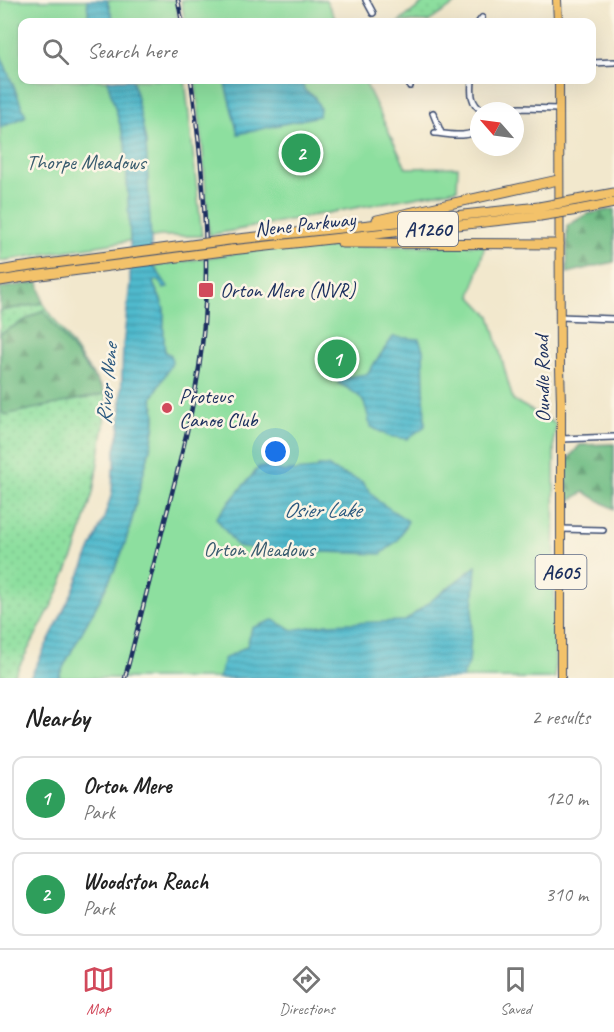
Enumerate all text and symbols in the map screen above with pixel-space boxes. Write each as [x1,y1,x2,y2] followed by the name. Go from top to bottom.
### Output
[18,18,596,84] search box
[39,35,72,68] icon: search
[87,37,177,65] text: Search here
[470,102,524,156] north arrow
[282,130,320,176] pin: 2
[26,149,148,175] park label: Thorpe Meadows
[253,206,358,242] street label: Nene Parkway
[398,212,458,246] road number: A1260
[220,277,356,303] place label: Orton Mere (NVR)
[197,281,215,299] marker: Orton Mere (NVR)
[528,331,556,423] street label: Oundle Road
[318,336,356,382] pin: 1
[90,339,125,425] water label: River Nene
[179,383,259,433] place label: Proteus Canoe Club
[160,401,174,415] marker: Proteus Canoe Club
[261,437,290,466] your location
[284,496,364,524] water label: Osier Lake
[203,536,316,562] park label: Orton Meadows
[536,555,586,589] road number: A605
[24,701,89,734] text: Nearby
[531,705,590,730] text: 2 results
[83,772,171,800] text: Orton Mere
[41,786,50,811] text: 1
[545,786,588,811] text: 120 m
[83,800,115,825] text: Park
[83,868,208,896] text: Woodston Reach
[41,882,50,907] text: 2
[545,882,588,907] text: 310 m
[83,896,115,921] text: Park
[82,963,115,1019] tab: Map
[279,963,335,1019] tab: Directions
[499,963,532,1019] tab: Saved

